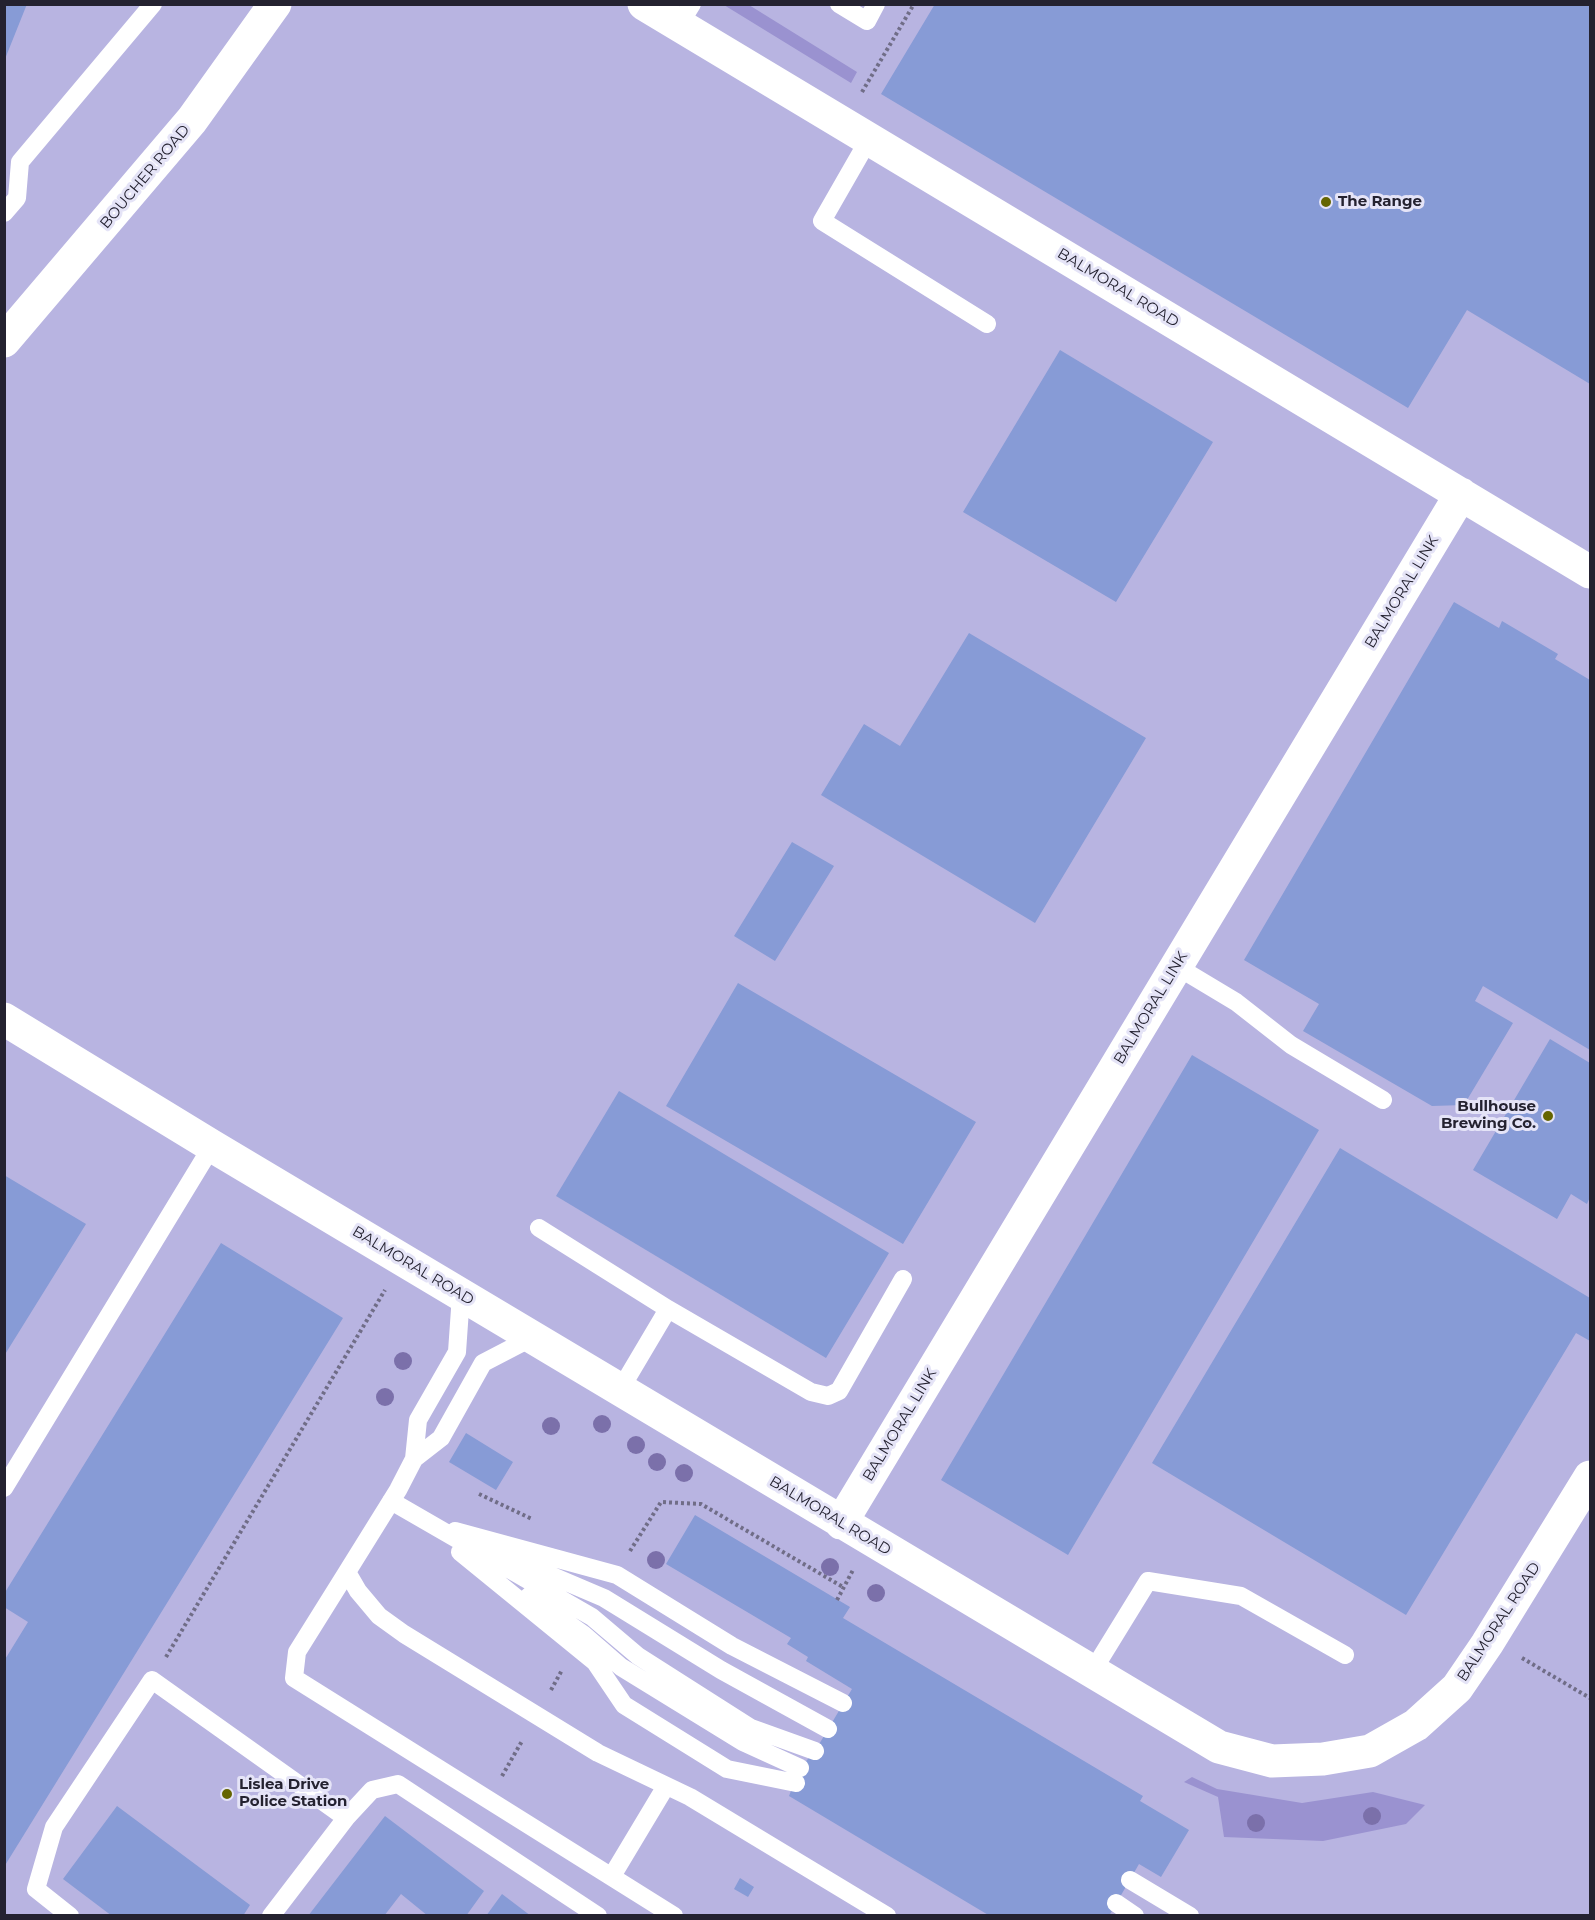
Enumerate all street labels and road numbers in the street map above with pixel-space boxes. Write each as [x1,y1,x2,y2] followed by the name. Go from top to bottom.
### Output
[96,121,194,233] street label: BOUCHER ROAD
[1054,245,1182,331] street label: BALMORAL ROAD
[1361,532,1443,652] street label: BALMORAL LINK
[1110,948,1192,1068] street label: BALMORAL LINK
[349,1223,477,1309] street label: BALMORAL ROAD
[859,1365,941,1485] street label: BALMORAL LINK
[766,1473,894,1559] street label: BALMORAL ROAD
[1454,1559,1544,1685] street label: BALMORAL ROAD

